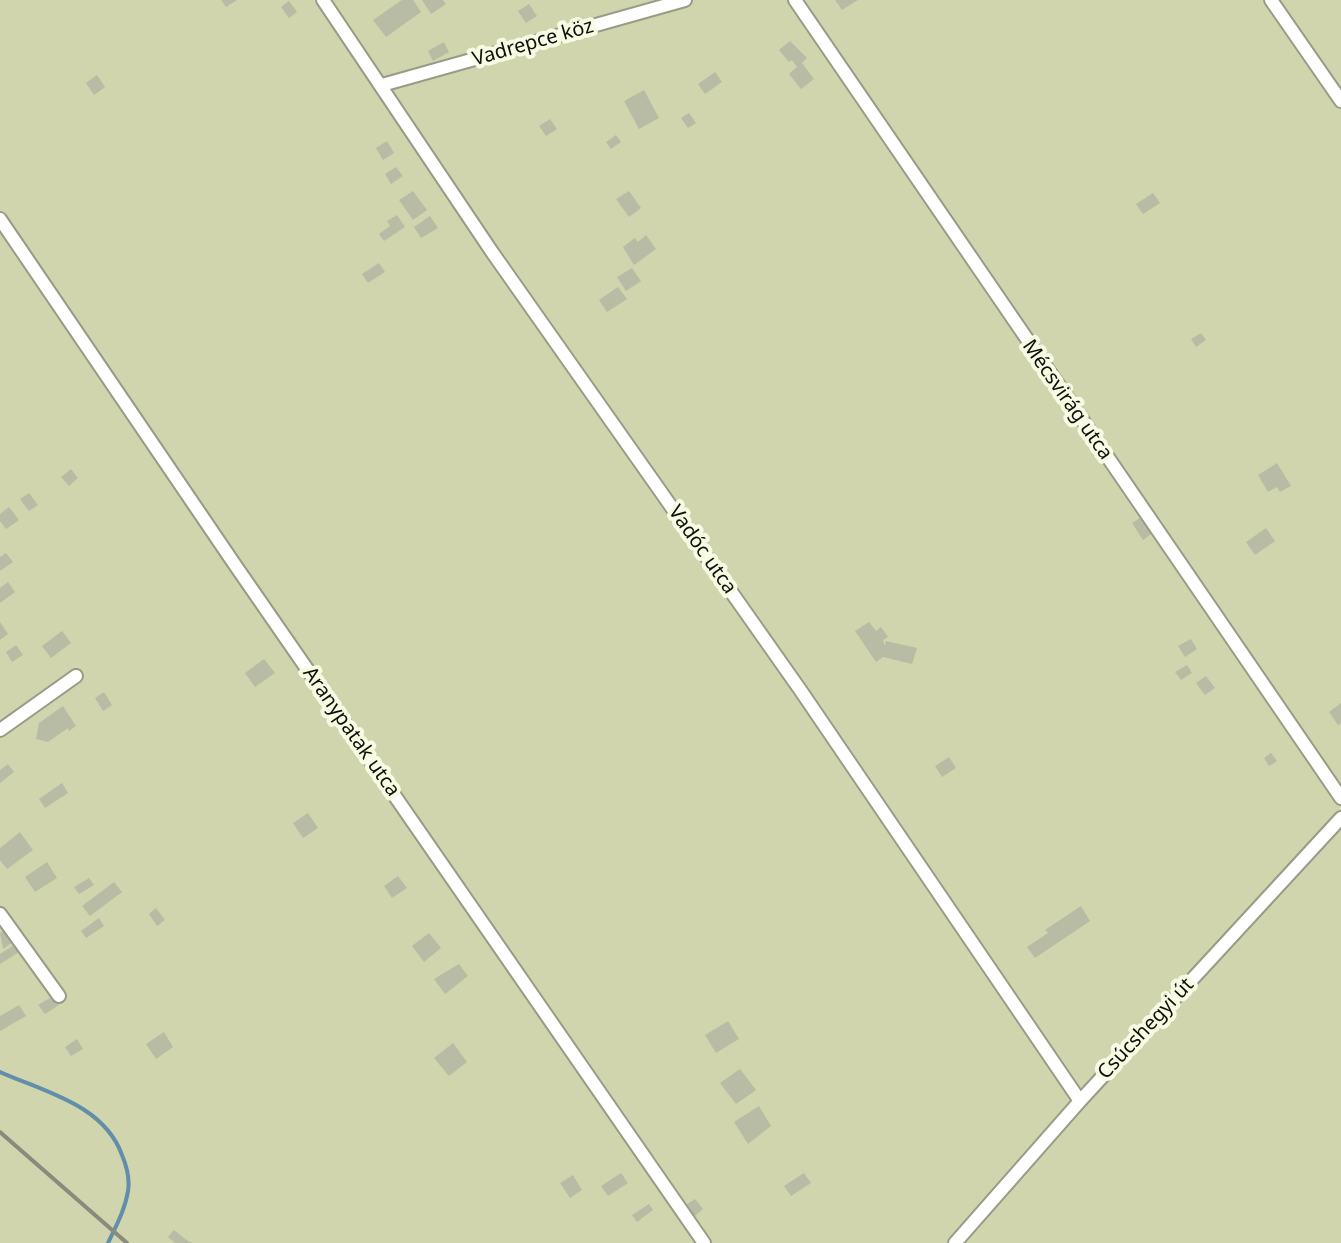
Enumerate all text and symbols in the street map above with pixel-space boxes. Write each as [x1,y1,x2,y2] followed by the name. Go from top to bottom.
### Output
[470,14,596,72] street label: Vadrepce köz
[1017,335,1117,465] street label: Mécsvirág utca
[663,501,741,599] street label: Vadóc utca
[297,663,405,801] street label: Aranypatak utca
[1093,973,1199,1085] street label: Csúcshegyi út

